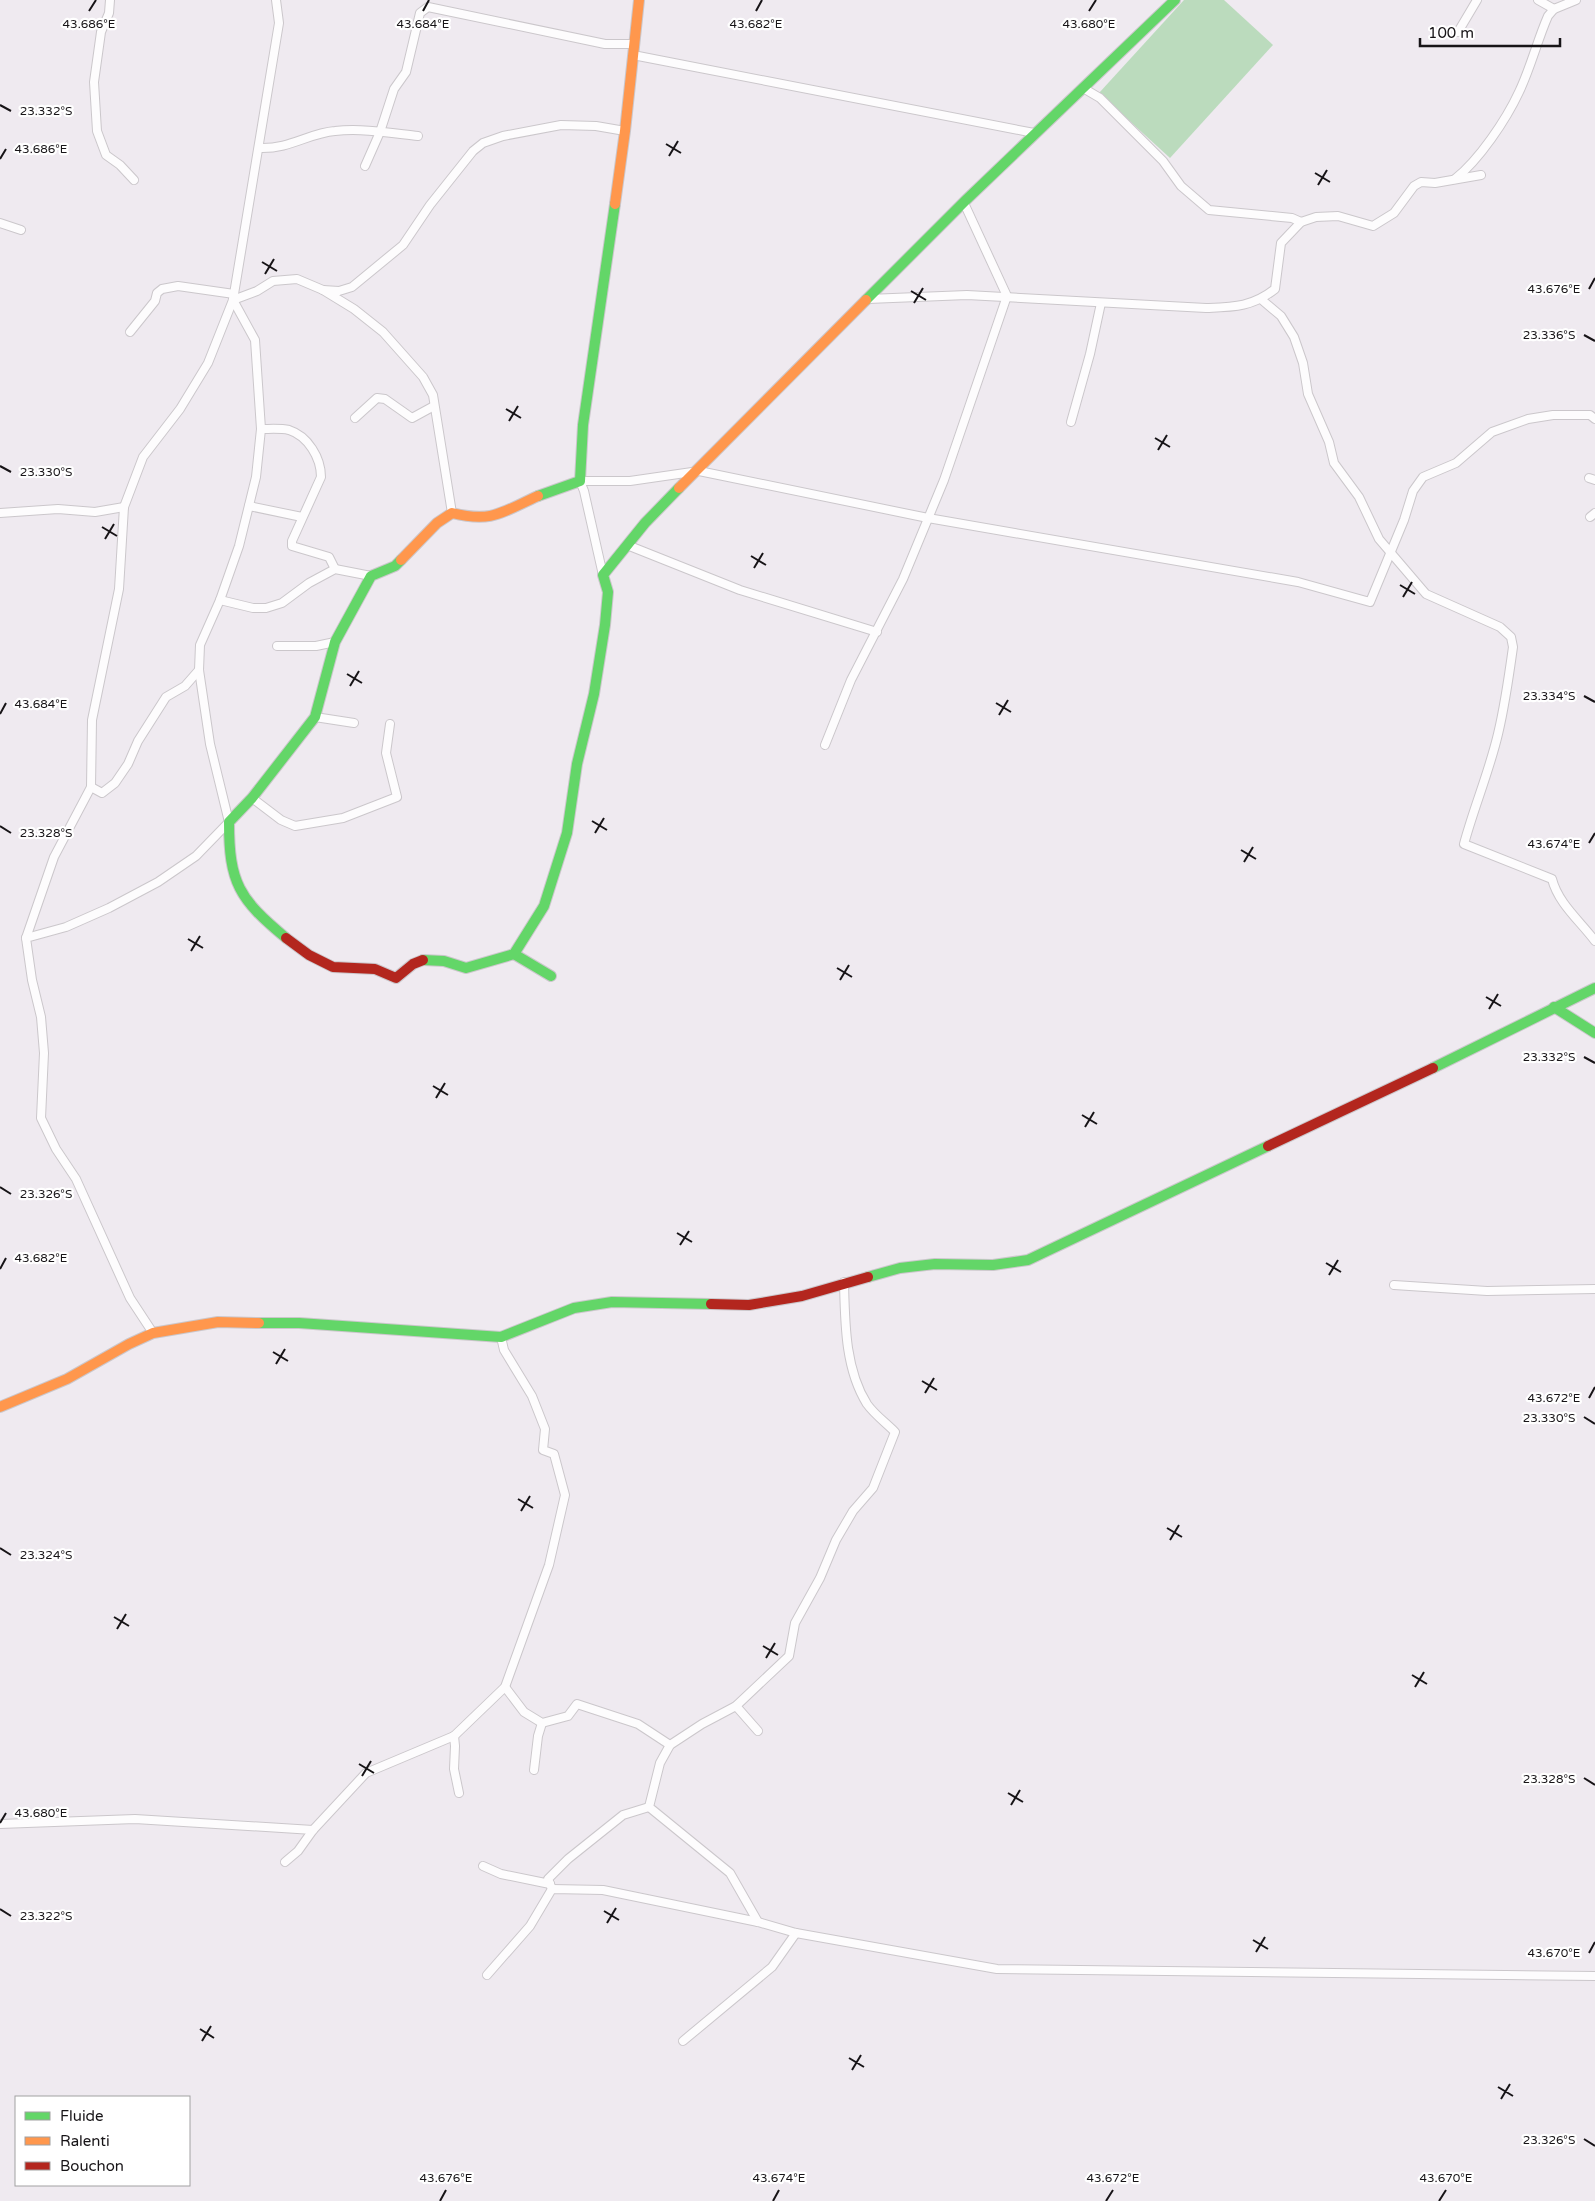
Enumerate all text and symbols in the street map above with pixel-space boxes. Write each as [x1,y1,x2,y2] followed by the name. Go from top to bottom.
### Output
[1420,15,1560,47] scale bar
[63,17,116,31] text: 43.686°E
[397,17,450,31] text: 43.684°E
[730,17,783,31] text: 43.682°E
[1063,17,1116,31] text: 43.680°E
[1428,24,1474,42] text: 100 m
[20,104,72,118] text: 23.332°S
[15,142,68,156] text: 43.686°E
[1528,282,1581,296] text: 43.676°E
[1523,328,1575,342] text: 23.336°S
[20,465,72,479] text: 23.330°S
[1523,689,1575,703] text: 23.334°S
[15,697,68,711] text: 43.684°E
[20,826,72,840] text: 23.328°S
[1528,837,1581,851] text: 43.674°E
[1523,1050,1575,1064] text: 23.332°S
[20,1187,72,1201] text: 23.326°S
[15,1251,68,1265] text: 43.682°E
[1528,1391,1581,1405] text: 43.672°E
[1523,1411,1575,1425] text: 23.330°S
[20,1548,72,1562] text: 23.324°S
[1523,1772,1575,1786] text: 23.328°S
[15,1806,68,1820] text: 43.680°E
[20,1909,72,1923] text: 23.322°S
[1528,1946,1581,1960] text: 43.670°E
[15,2096,190,2186] legend
[60,2107,104,2125] text: Fluide
[60,2132,110,2150] text: Ralenti
[1523,2133,1575,2147] text: 23.326°S
[60,2157,124,2175] text: Bouchon
[420,2171,473,2185] text: 43.676°E
[753,2171,806,2185] text: 43.674°E
[1087,2171,1140,2185] text: 43.672°E
[1420,2171,1473,2185] text: 43.670°E

